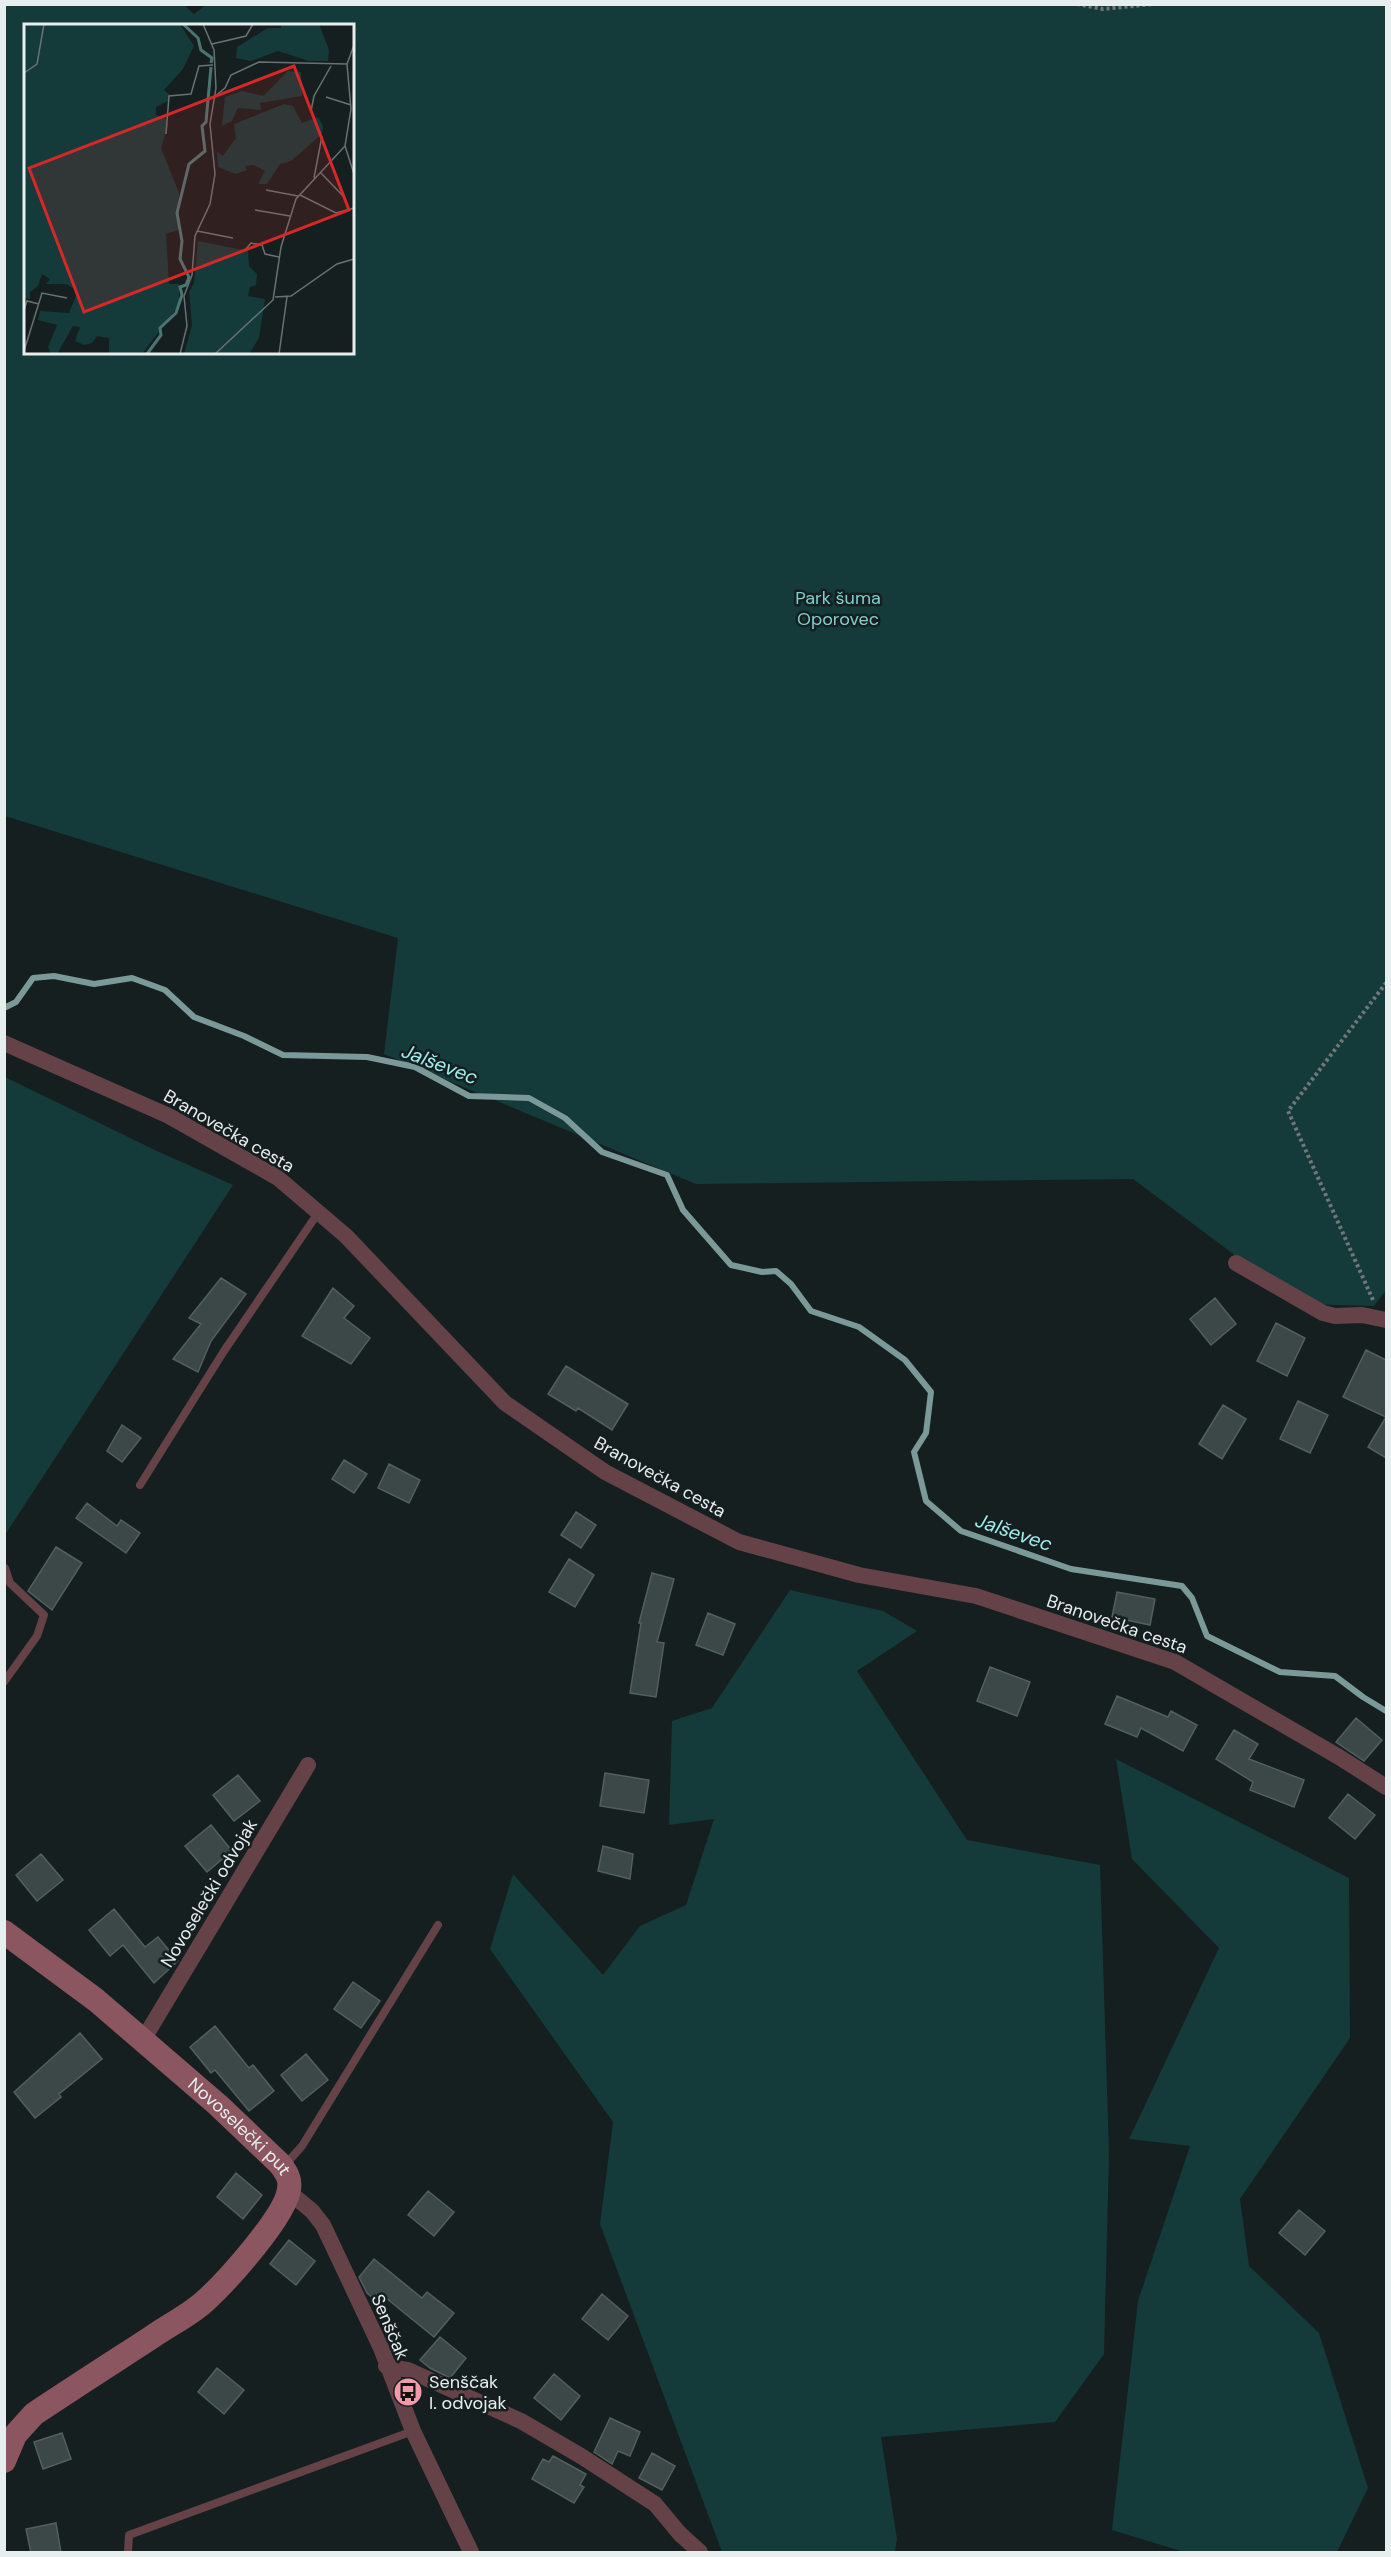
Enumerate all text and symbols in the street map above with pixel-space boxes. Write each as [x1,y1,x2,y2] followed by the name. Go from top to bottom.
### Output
[24,24,354,354] inset map
[795,586,881,631] park label: Park šuma Oporovec
[398,1038,482,1090] water label: Jalševec
[159,1084,299,1178] street label: Branovečka cesta
[590,1431,730,1523] street label: Branovečka cesta
[972,1507,1056,1557] water label: Jalševec
[1044,1589,1190,1659] street label: Branovečka cesta
[155,1814,263,1972] street label: Novoselečki odvojak
[183,2072,297,2180] street label: Novoselečki put
[365,2290,415,2364] street label: Senščak
[429,2370,506,2415] place label: Senščak I. odvojak
[392,2376,424,2408] bus stop icon: Senščak I. odvojak

